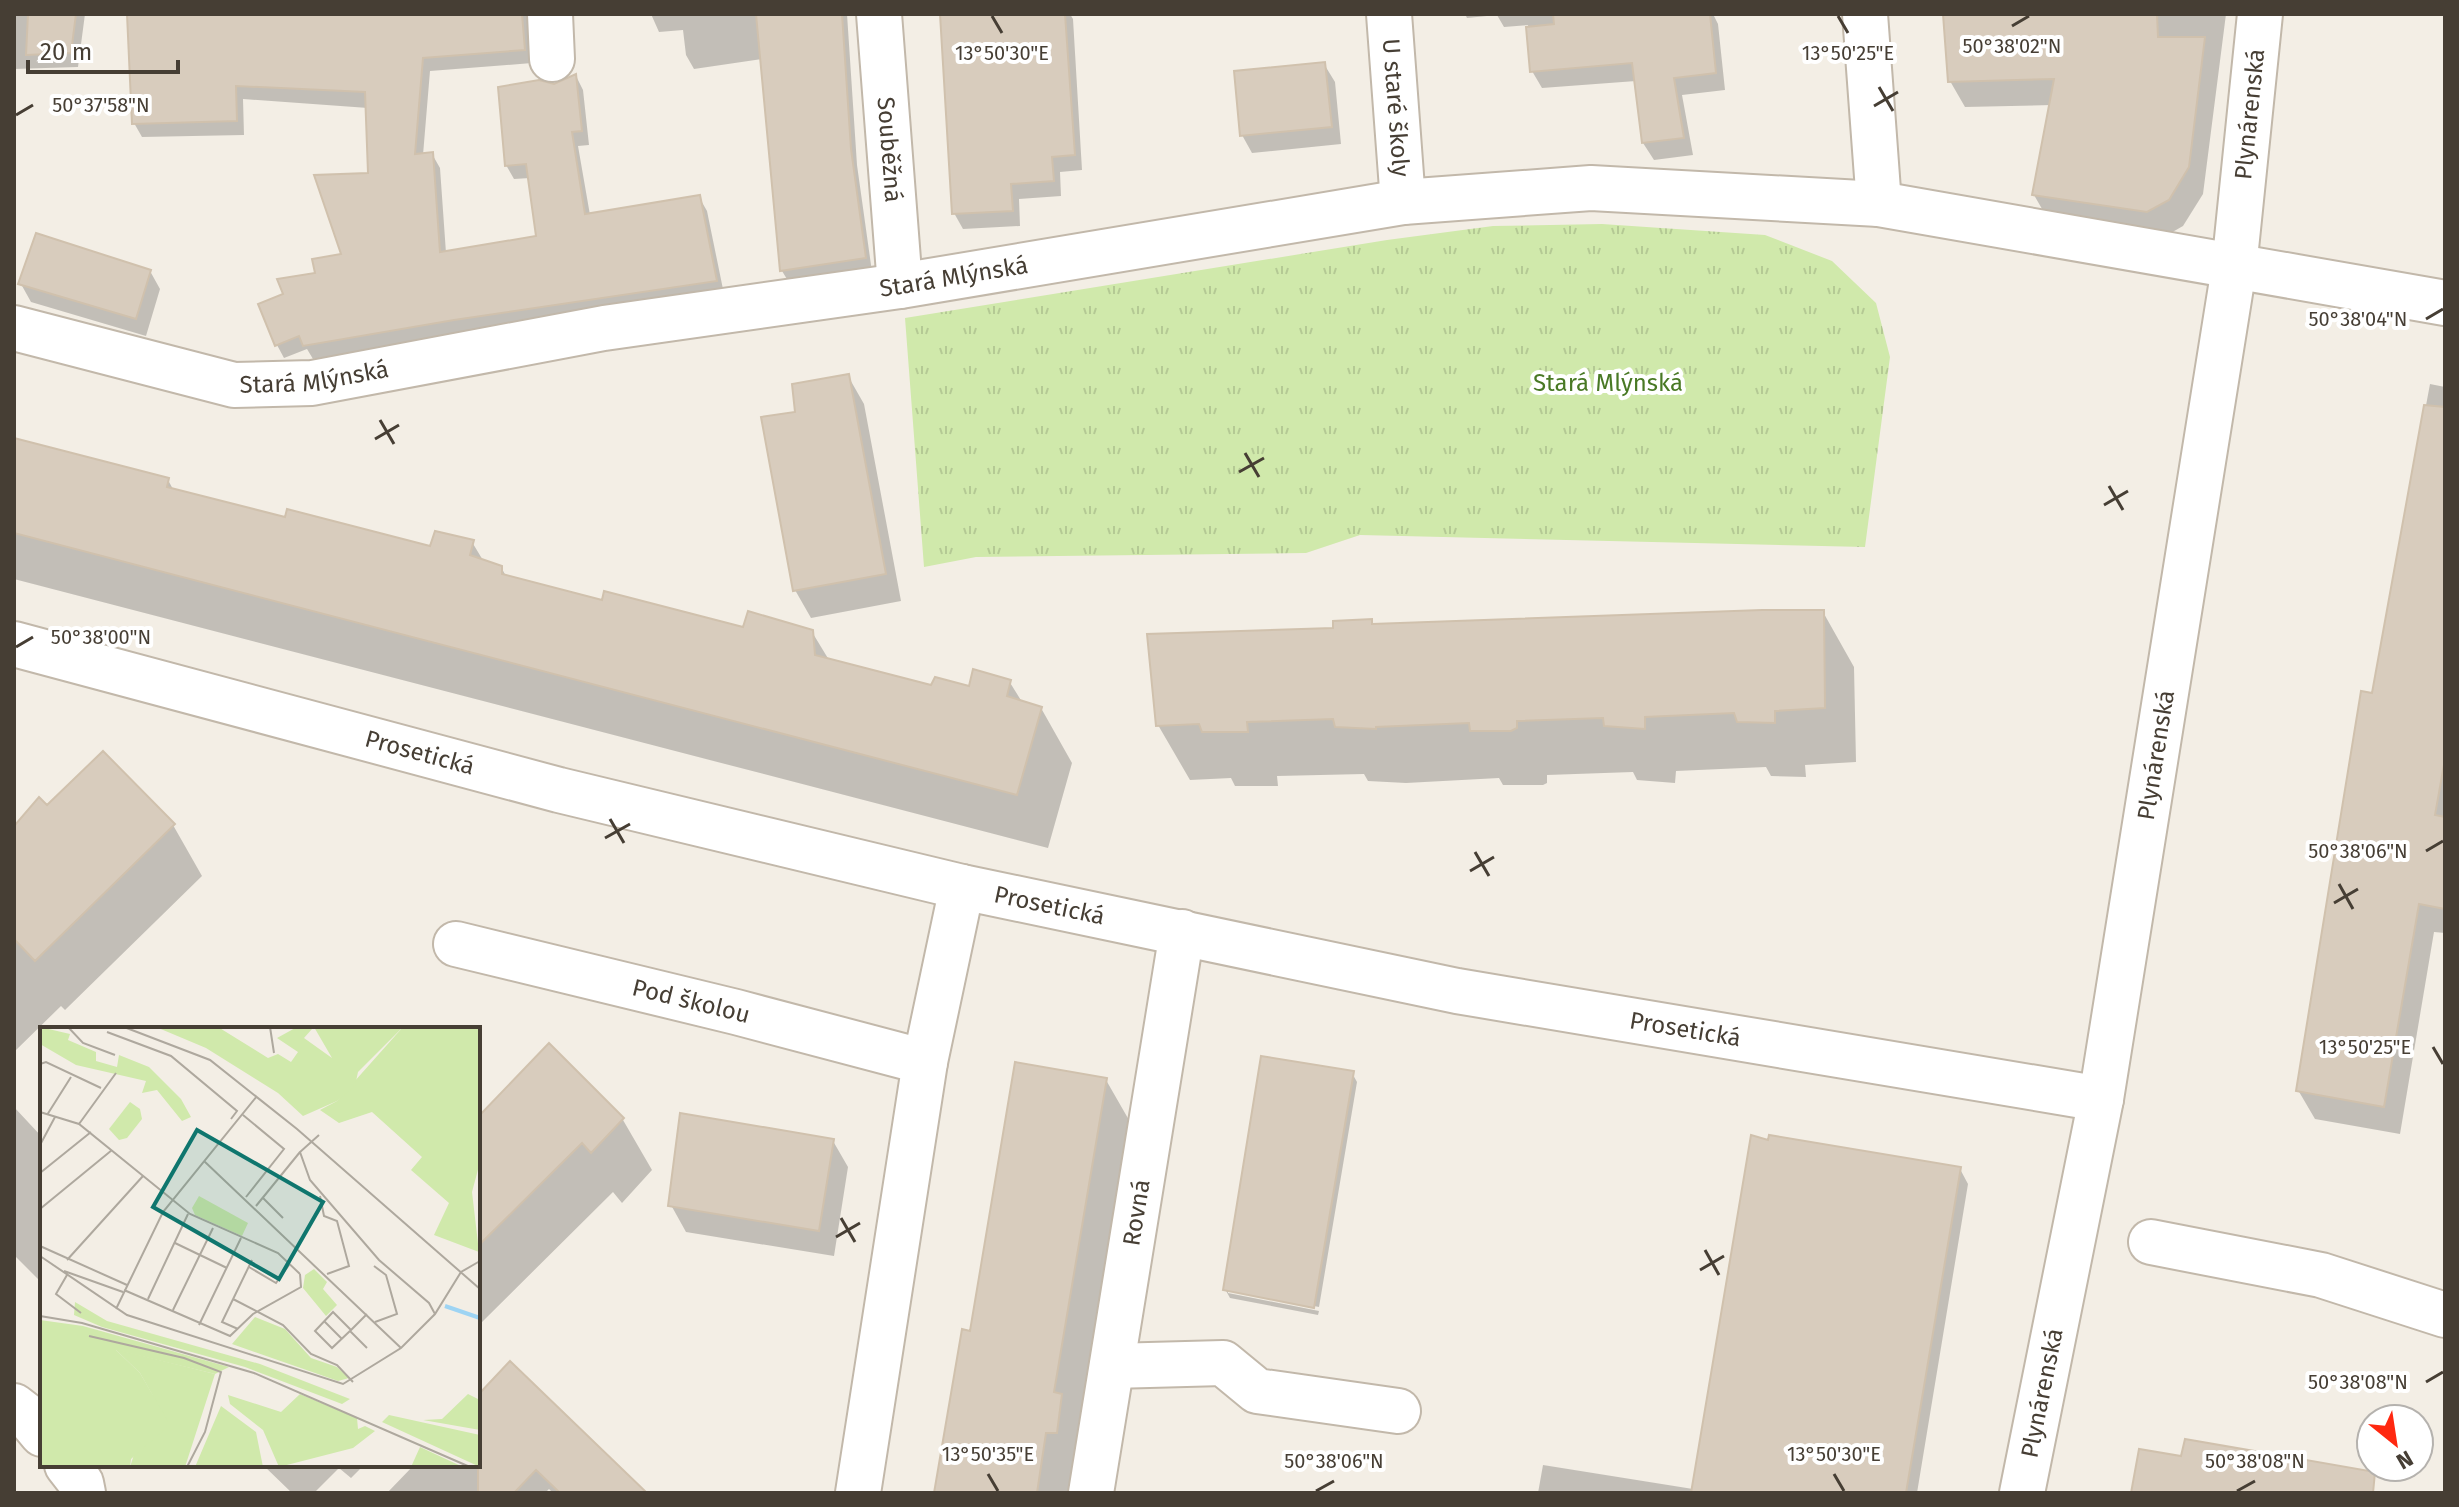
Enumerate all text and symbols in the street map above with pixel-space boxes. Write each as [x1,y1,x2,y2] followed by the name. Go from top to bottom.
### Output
[28,24,178,74] scale bar
[1963,34,2061,58] text: 50°38'02"N
[1377,37,1415,178] street label: U staré školy
[40,38,92,66] text: 20 m
[955,41,1049,65] text: 13°50'30"E
[1802,41,1894,65] text: 13°50'25"E
[2229,47,2270,181] street label: Plynárenská
[52,93,150,117] text: 50°37'58"N
[871,96,908,203] street label: Souběžná
[878,251,1030,303] street label: Stará Mlýnská
[2309,307,2407,331] text: 50°38'04"N
[239,355,391,399] street label: Stará Mlýnská
[1533,369,1683,397] park label: Stará Mlýnská
[51,625,151,649] text: 50°38'00"N
[2132,688,2180,822] street label: Plynárenská
[362,725,478,781] street label: Prosetická
[2308,839,2408,863] text: 50°38'06"N
[992,880,1107,931] street label: Prosetická
[629,973,753,1029] street label: Pod školou
[1628,1006,1743,1052] street label: Prosetická
[40,1027,480,1467] inset map
[2319,1035,2411,1059] text: 13°50'25"E
[1117,1177,1156,1248] street label: Rovná
[2015,1326,2069,1460] street label: Plynárenská
[2308,1370,2408,1394] text: 50°38'08"N
[2355,1403,2435,1483] north arrow
[942,1442,1034,1466] text: 13°50'35"E
[1787,1442,1881,1466] text: 13°50'30"E
[2392,1445,2418,1475] text: N
[1284,1449,1384,1473] text: 50°38'06"N
[2205,1449,2305,1473] text: 50°38'08"N

